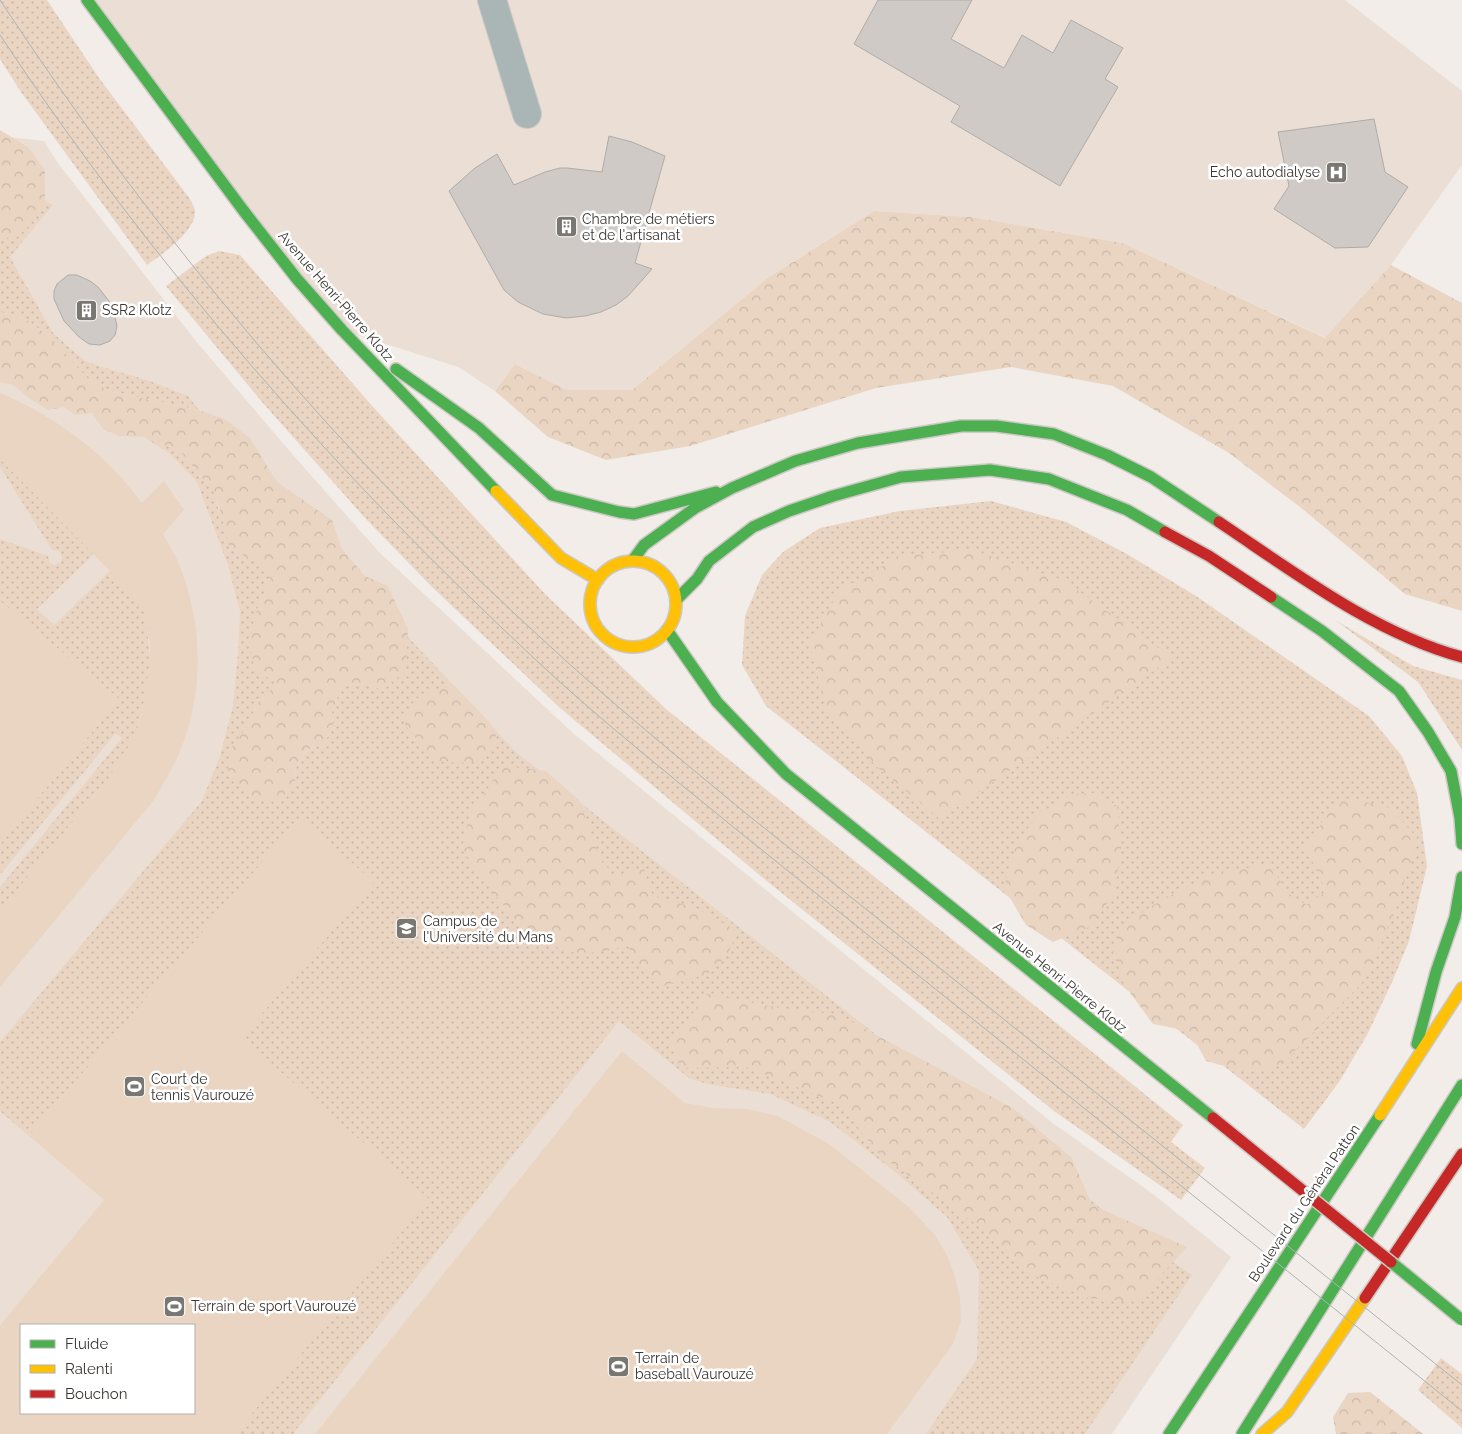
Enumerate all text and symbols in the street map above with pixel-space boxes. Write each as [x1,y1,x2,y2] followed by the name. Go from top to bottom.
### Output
[1324,160,1348,184] hospital icon: Echo autodialyse
[1210,164,1320,180] place label: Echo autodialyse
[582,211,715,243] place label: Chambre de métiers et de l'artisanat
[554,215,578,239] building icon: Chambre de métiers et de l'artisanat
[275,228,397,364] street label: Avenue Henri-Pierre Klotz
[74,298,98,322] building icon: SSR2 Klotz
[102,302,172,318] place label: SSR2 Klotz
[423,913,553,945] place label: Campus de l'Université du Mans
[395,917,419,941] school or university icon: Campus de l'Université du Mans
[990,918,1130,1036] street label: Avenue Henri-Pierre Klotz
[151,1071,254,1103] place label: Court de tennis Vaurouzé
[123,1075,147,1099] sports icon: Court de tennis Vaurouzé
[1245,1121,1363,1285] street label: Boulevard du Général Patton
[163,1294,187,1318] sports icon: Terrain de sport Vaurouzé
[191,1298,356,1314] place label: Terrain de sport Vaurouzé
[20,1324,195,1414] legend
[65,1335,108,1353] text: Fluide
[635,1350,754,1382] place label: Terrain de baseball Vaurouzé
[607,1354,631,1378] sports icon: Terrain de baseball Vaurouzé
[65,1360,113,1378] text: Ralenti
[65,1385,127,1403] text: Bouchon

